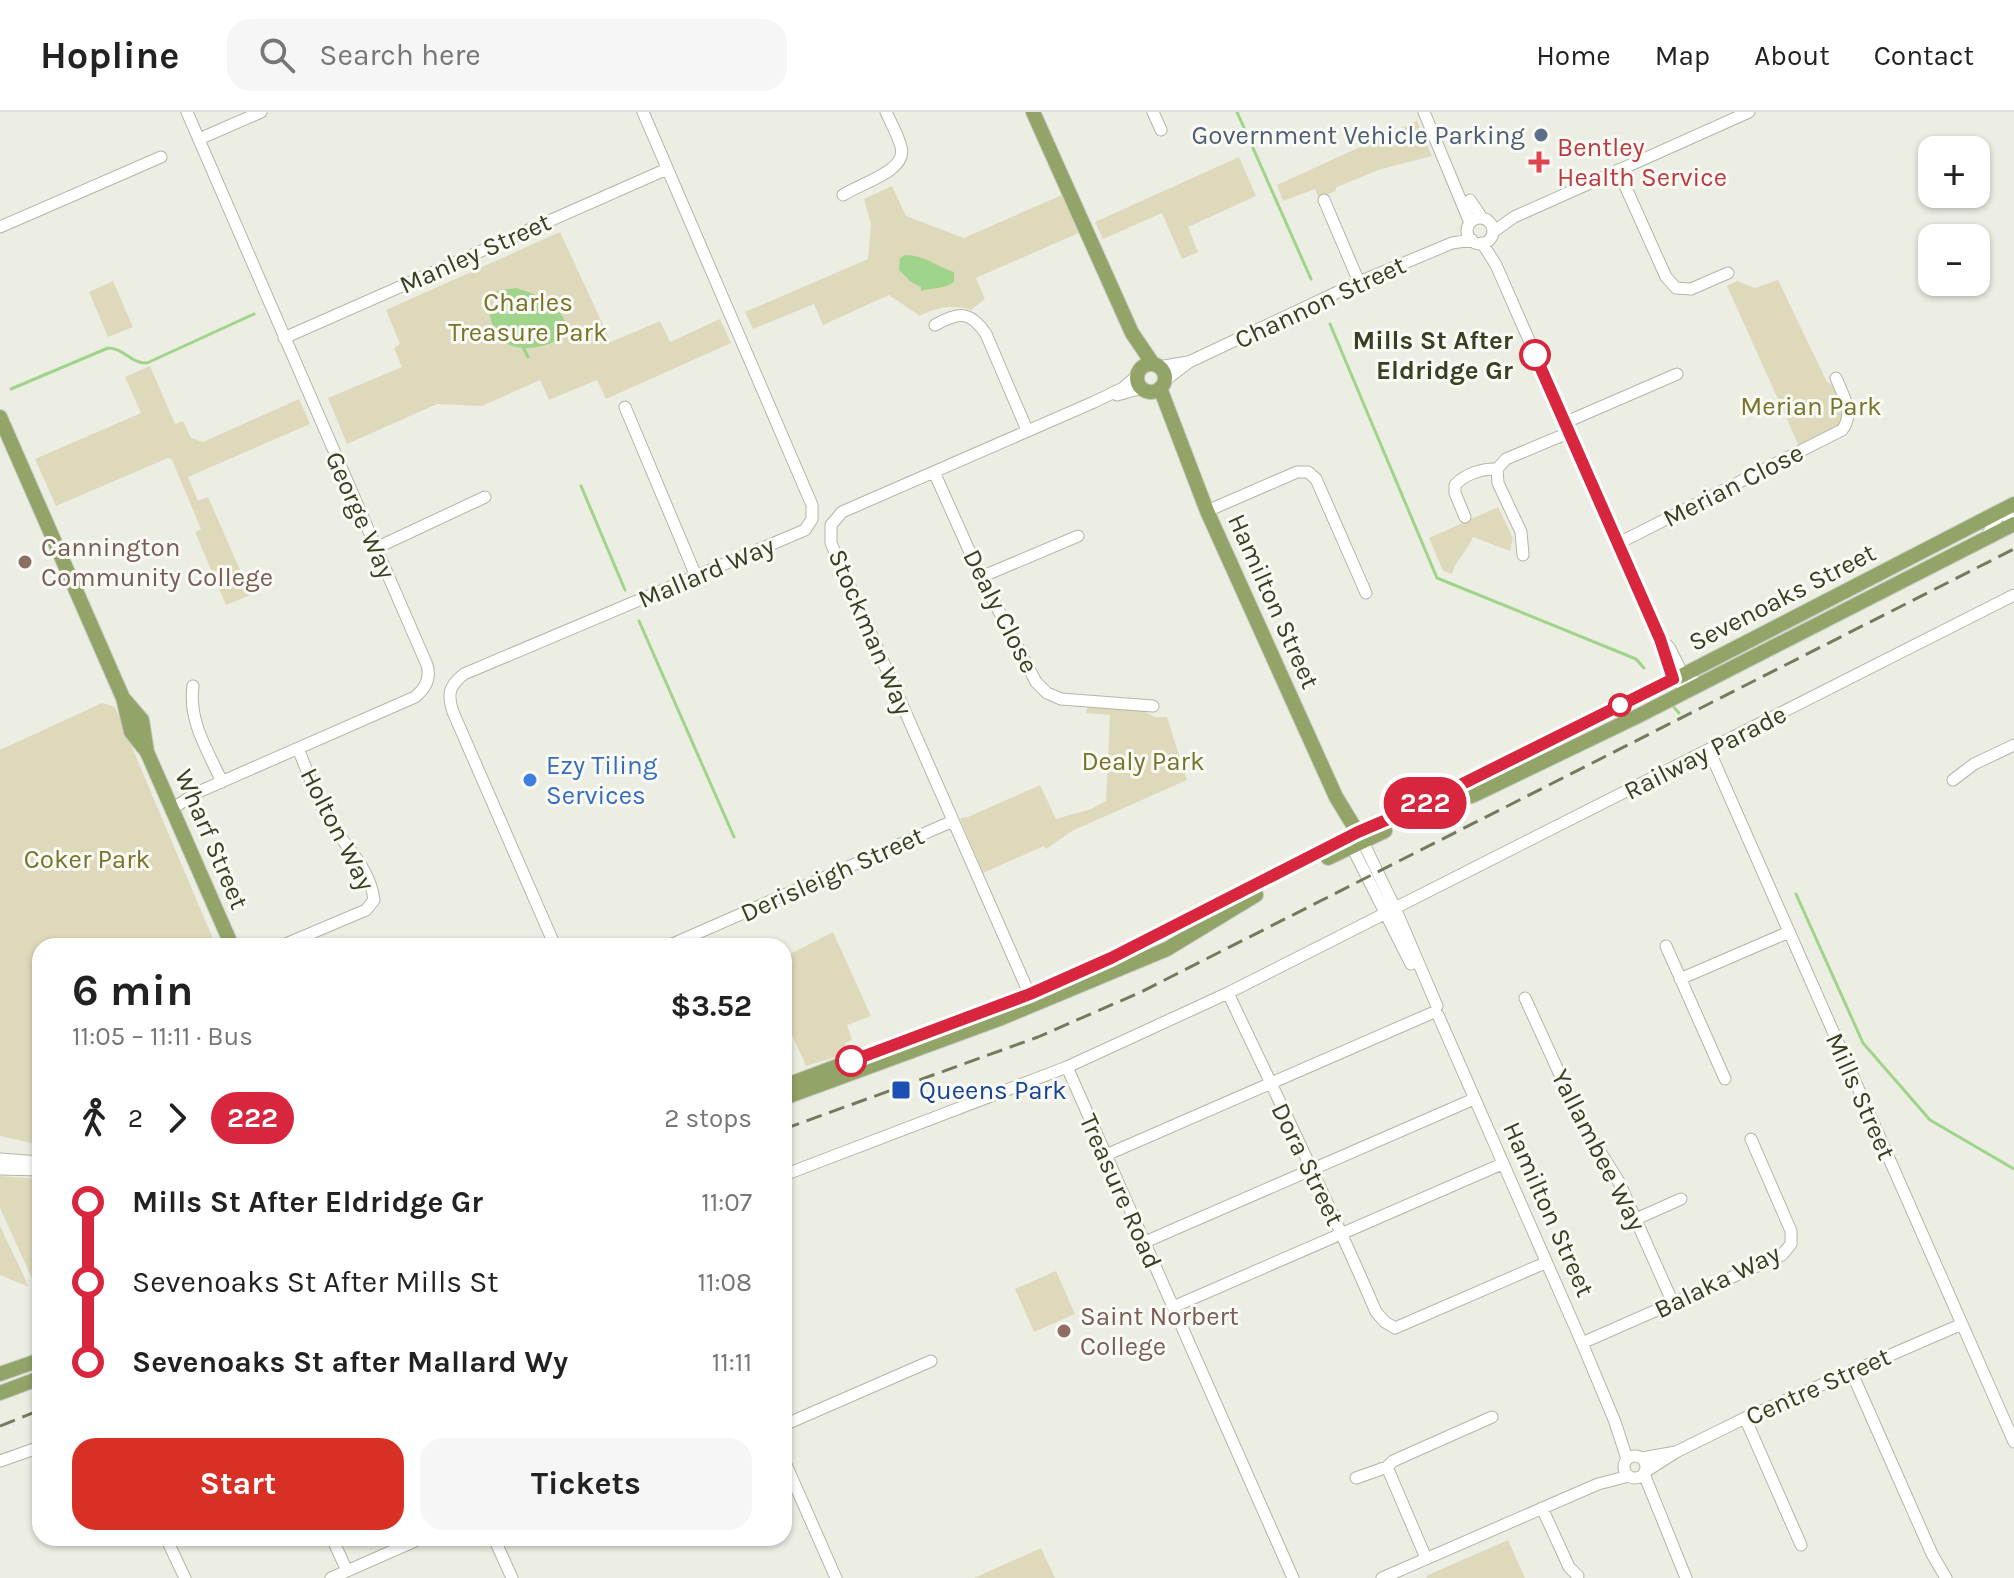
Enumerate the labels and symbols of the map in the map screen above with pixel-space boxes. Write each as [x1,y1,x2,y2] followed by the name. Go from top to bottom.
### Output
[1192,120,1525,151] place label: Government Vehicle Parking
[1532,126,1550,144] marker: Government Vehicle Parking
[1557,132,1727,193] place label: Bentley Health Service
[1528,151,1550,173] marker: Bentley Health Service
[395,206,556,301] street label: Manley Street
[1230,249,1411,356] street label: Channon Street
[448,287,608,348] park label: Charles Treasure Park
[1352,325,1514,386] place label: Mills St After Eldridge Gr
[1520,340,1550,370] marker: Mills St After Eldridge Gr
[1740,391,1882,422] park label: Merian Park
[1658,437,1808,534] street label: Merian Close
[319,447,402,584] street label: George Way
[1221,509,1326,694] street label: Hamilton Street
[633,530,779,615] street label: Mallard Way
[41,532,273,593] place label: Cannington Community College
[1684,537,1881,658] street label: Sevenoaks Street
[956,544,1045,678] street label: Dealy Close
[822,545,919,720] street label: Stockman Way
[16,553,34,571] marker: Cannington Community College
[1609,694,1631,716] unlabelled marker
[1619,698,1792,807] street label: Railway Parade
[1081,746,1205,777] park label: Dealy Park
[546,750,658,811] place label: Ezy Tiling Services
[293,763,382,896] street label: Holton Way
[168,765,255,914] street label: Wharf Street
[521,771,539,789] marker: Ezy Tiling Services
[1379,777,1471,829] line badge: 222
[736,820,929,929] street label: Derisleigh Street
[24,844,150,875] park label: Coker Park
[1819,1028,1902,1165] street label: Mills Street
[836,1046,866,1076] unlabelled marker
[1544,1064,1653,1236] street label: Yallambee Way
[919,1075,1067,1106] place label: Queens Park
[890,1079,912,1101] marker: Queens Park
[1265,1098,1351,1231] street label: Dora Street
[1073,1109,1169,1274] street label: Treasure Road
[1496,1117,1601,1302] street label: Hamilton Street
[1649,1238,1785,1325] street label: Balaka Way
[1080,1301,1239,1362] place label: Saint Norbert College
[1055,1322,1073,1340] marker: Saint Norbert College
[1741,1341,1896,1432] street label: Centre Street

